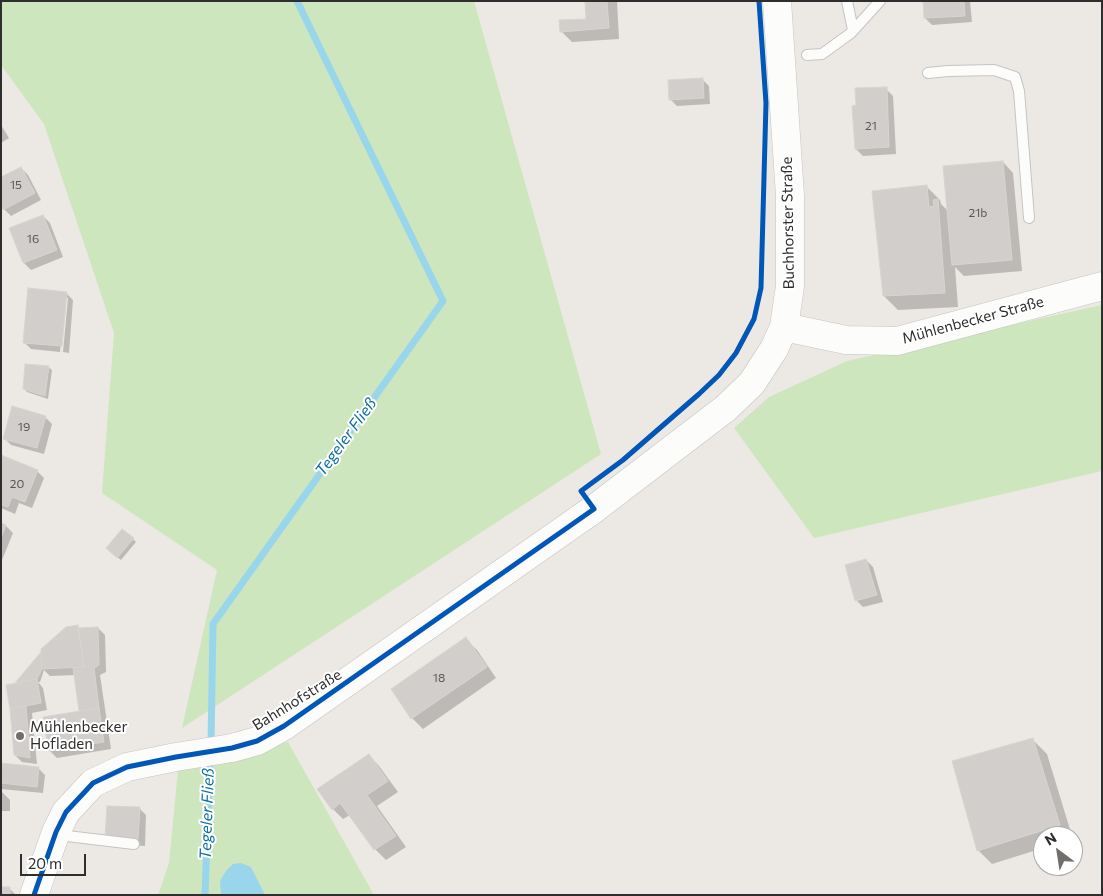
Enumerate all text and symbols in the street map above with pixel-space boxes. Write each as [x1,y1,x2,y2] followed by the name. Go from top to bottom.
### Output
[865,119,877,133] house number: 21
[778,157,798,289] street label: Buchhorster Straße
[10,178,22,192] house number: 15
[969,206,987,220] house number: 21b
[27,232,39,246] house number: 16
[900,292,1046,348] street label: Mühlenbecker Straße
[311,394,381,480] water label: Tegeler Fließ
[18,420,30,434] house number: 19
[10,477,24,491] house number: 20
[249,665,345,735] street label: Bahnhofstraße
[433,671,445,685] house number: 18
[30,718,128,753] place label: Mühlenbecker Hofladen
[14,730,26,742] marker: Mühlenbecker Hofladen
[196,768,218,860] water label: Tegeler Fließ
[1033,826,1083,876] north arrow
[1042,829,1059,849] text: N
[22,844,89,876] scale bar
[28,854,62,872] text: 20 m

